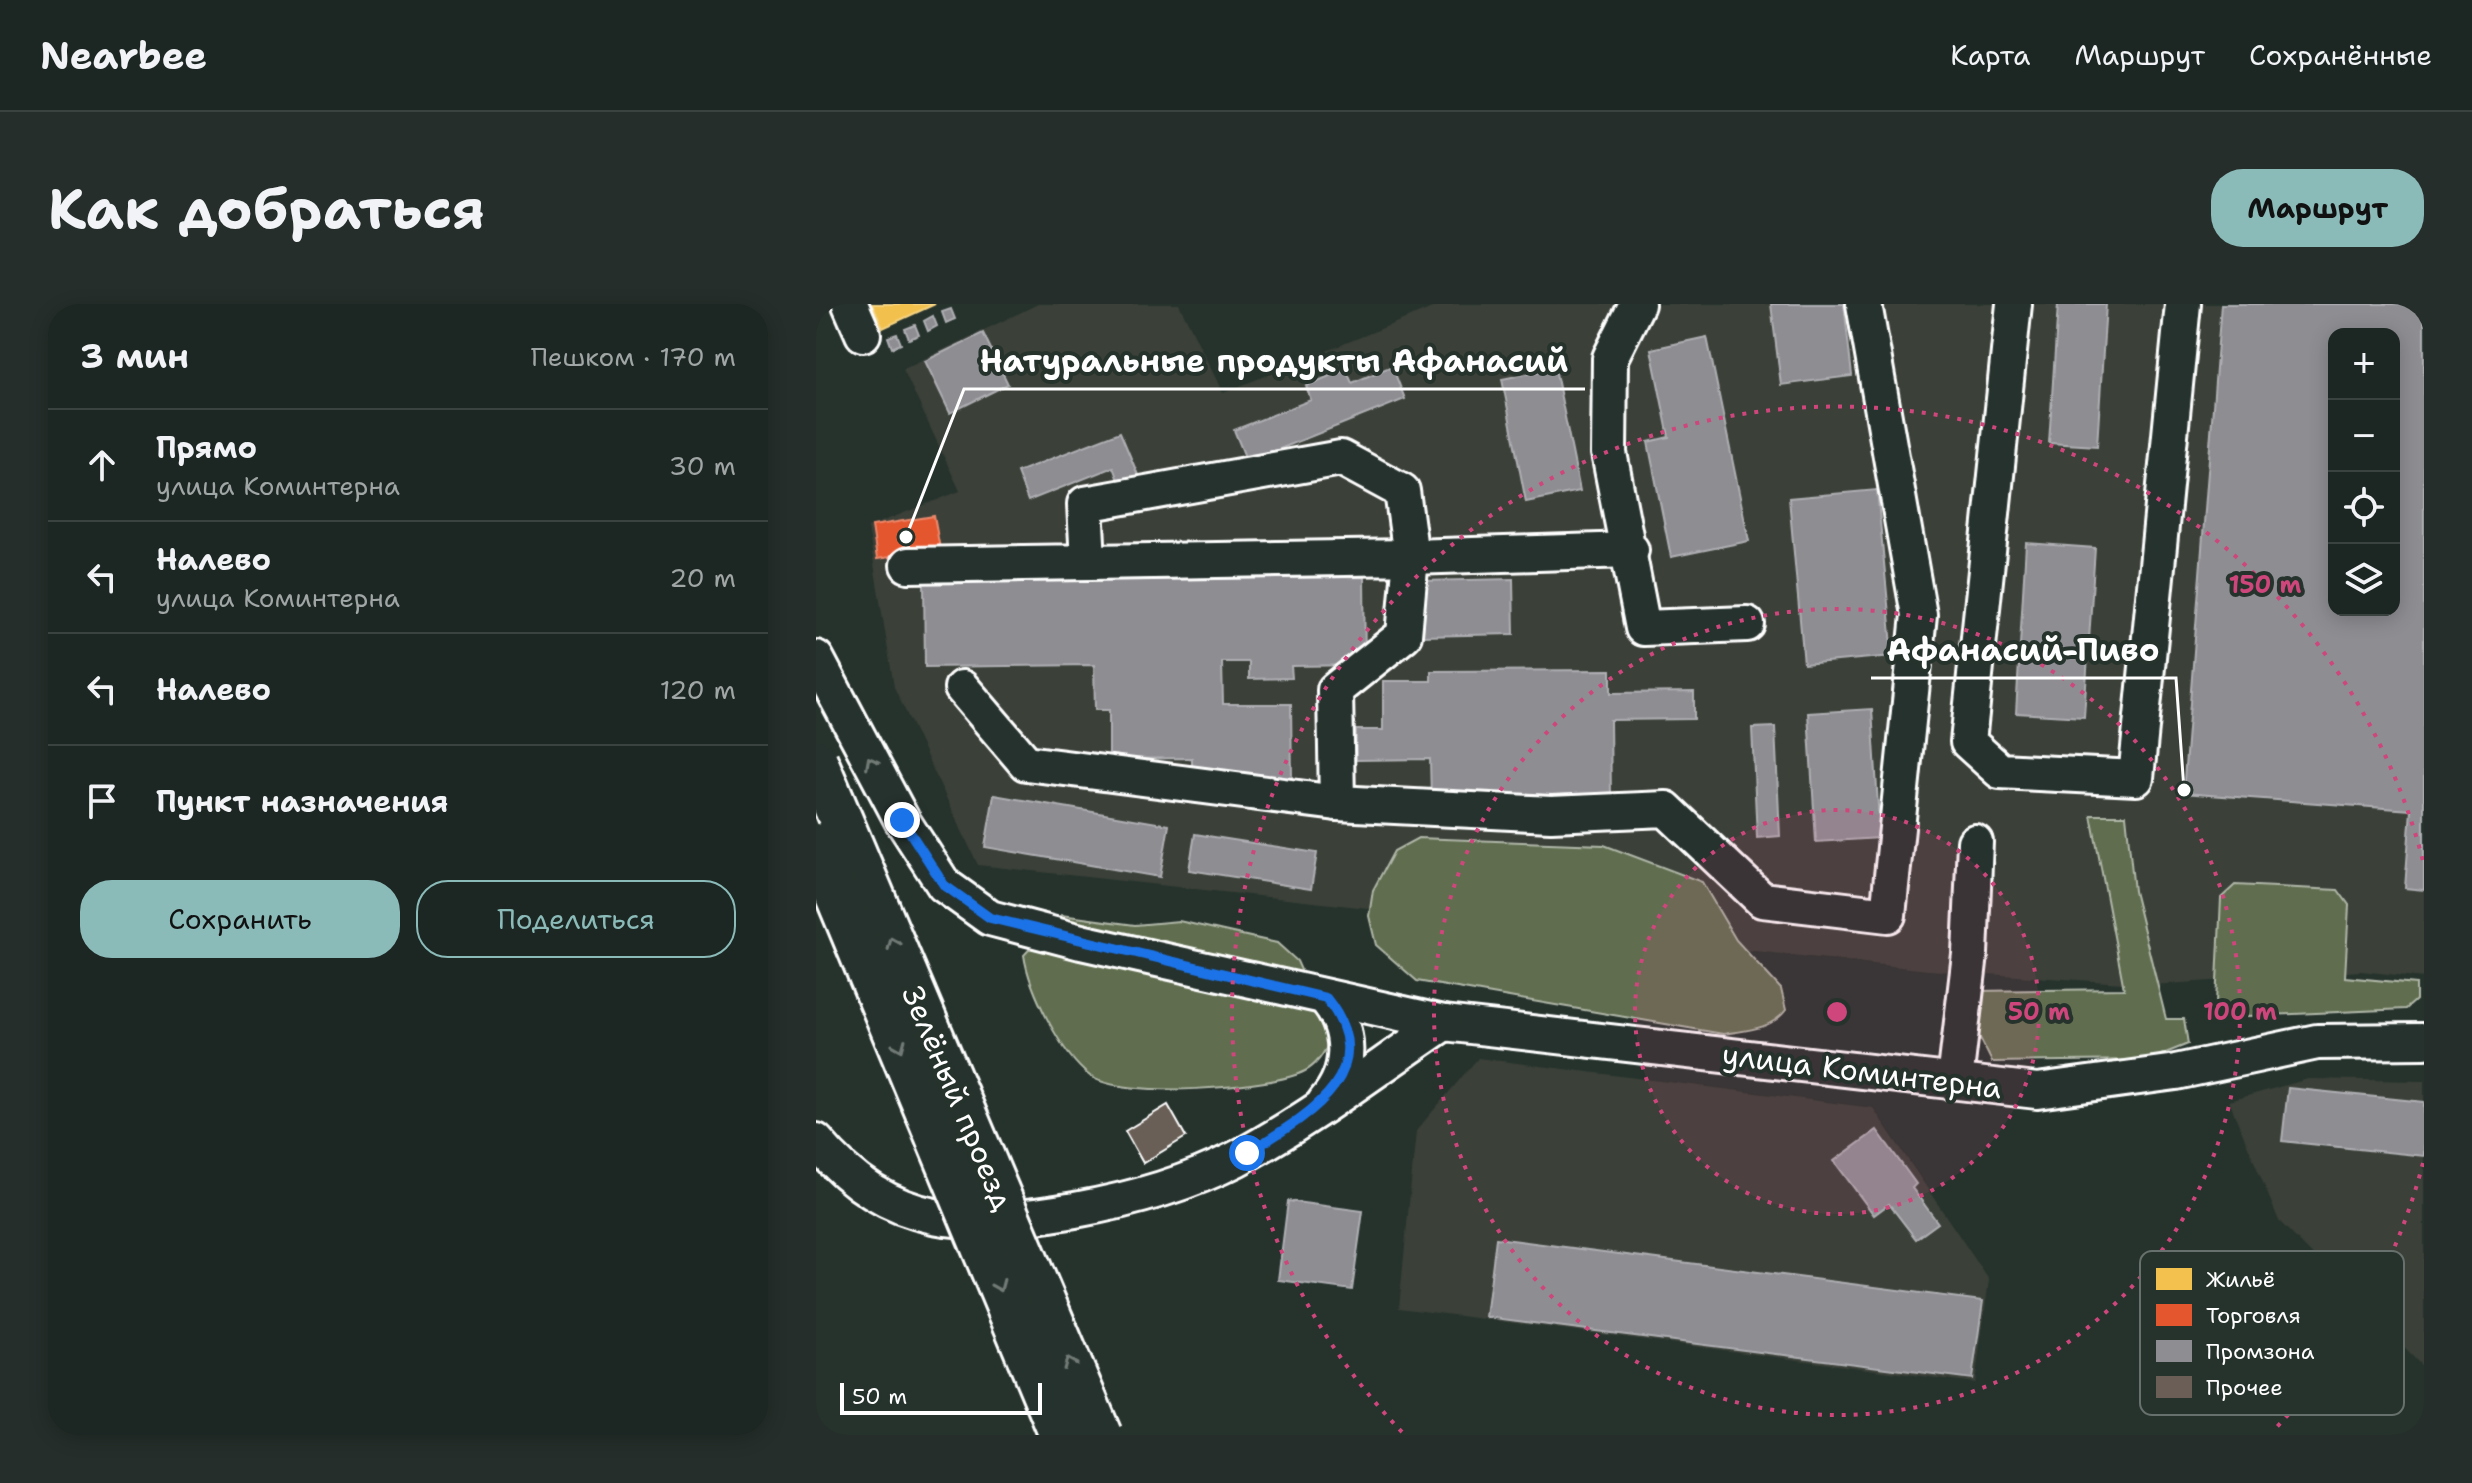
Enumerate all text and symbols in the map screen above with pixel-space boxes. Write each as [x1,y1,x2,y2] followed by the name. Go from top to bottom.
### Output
[40,30,207,81] text: Nearbee
[1950,36,2030,74] text: Карта
[2074,36,2205,74] text: Маршрут
[2249,36,2432,74] text: Сохранённые
[2211,169,2424,247] button: Маршрут
[48,171,485,246] text: Как добраться
[2328,328,2400,616] map controls
[2328,328,2400,400] button: +
[80,333,189,379] text: 3 мин
[964,333,1585,389] callout: Натуральные продукты Афанасий
[531,339,736,374] text: Пешком · 170 m
[980,339,1568,382] text: Натуральные продукты Афанасий
[2328,400,2400,472] button: −
[156,427,257,468] text: Прямо
[80,443,124,487] icon: ahead
[669,448,736,483] text: 30 m
[156,468,400,503] text: улица Коминтерна
[2328,472,2400,544] button: locate
[156,539,271,580] text: Налево
[2328,544,2400,616] button: layers
[80,555,124,599] icon: left
[669,560,736,595] text: 20 m
[2229,569,2301,601] text: 150 m
[156,580,400,615] text: улица Коминтерна
[1871,622,2176,678] callout: Афанасий-Пиво
[1886,628,2160,671] text: Афанасий-Пиво
[80,667,124,711] icon: left
[156,669,271,710] text: Налево
[660,672,736,707] text: 120 m
[866,756,881,771] one-way arrow
[80,779,124,823] icon: arrive
[156,781,448,822] text: Пункт назначения
[884,802,920,838] route end
[80,880,400,958] button: Сохранить
[416,880,736,958] button: Поделиться
[886,937,902,951] one-way arrow
[892,979,1024,1217] street label: Зелёный проезд
[2008,996,2070,1028] text: 50 m
[2203,996,2277,1028] text: 100 m
[1823,998,1851,1026] centre of rings
[1720,1034,2004,1109] street label: улица Коминтерна
[890,1038,906,1052] one-way arrow
[1229,1135,1265,1171] route start
[2140,1251,2404,1415] legend
[2206,1265,2275,1294] text: Жильё
[990,1278,1006,1292] one-way arrow
[2206,1301,2301,1330] text: Торговля
[2206,1337,2315,1366] text: Промзона
[1063,1357,1079,1371] one-way arrow
[2206,1373,2283,1402] text: Прочее
[840,1379,1042,1415] scale bar
[852,1382,907,1411] text: 50 m

